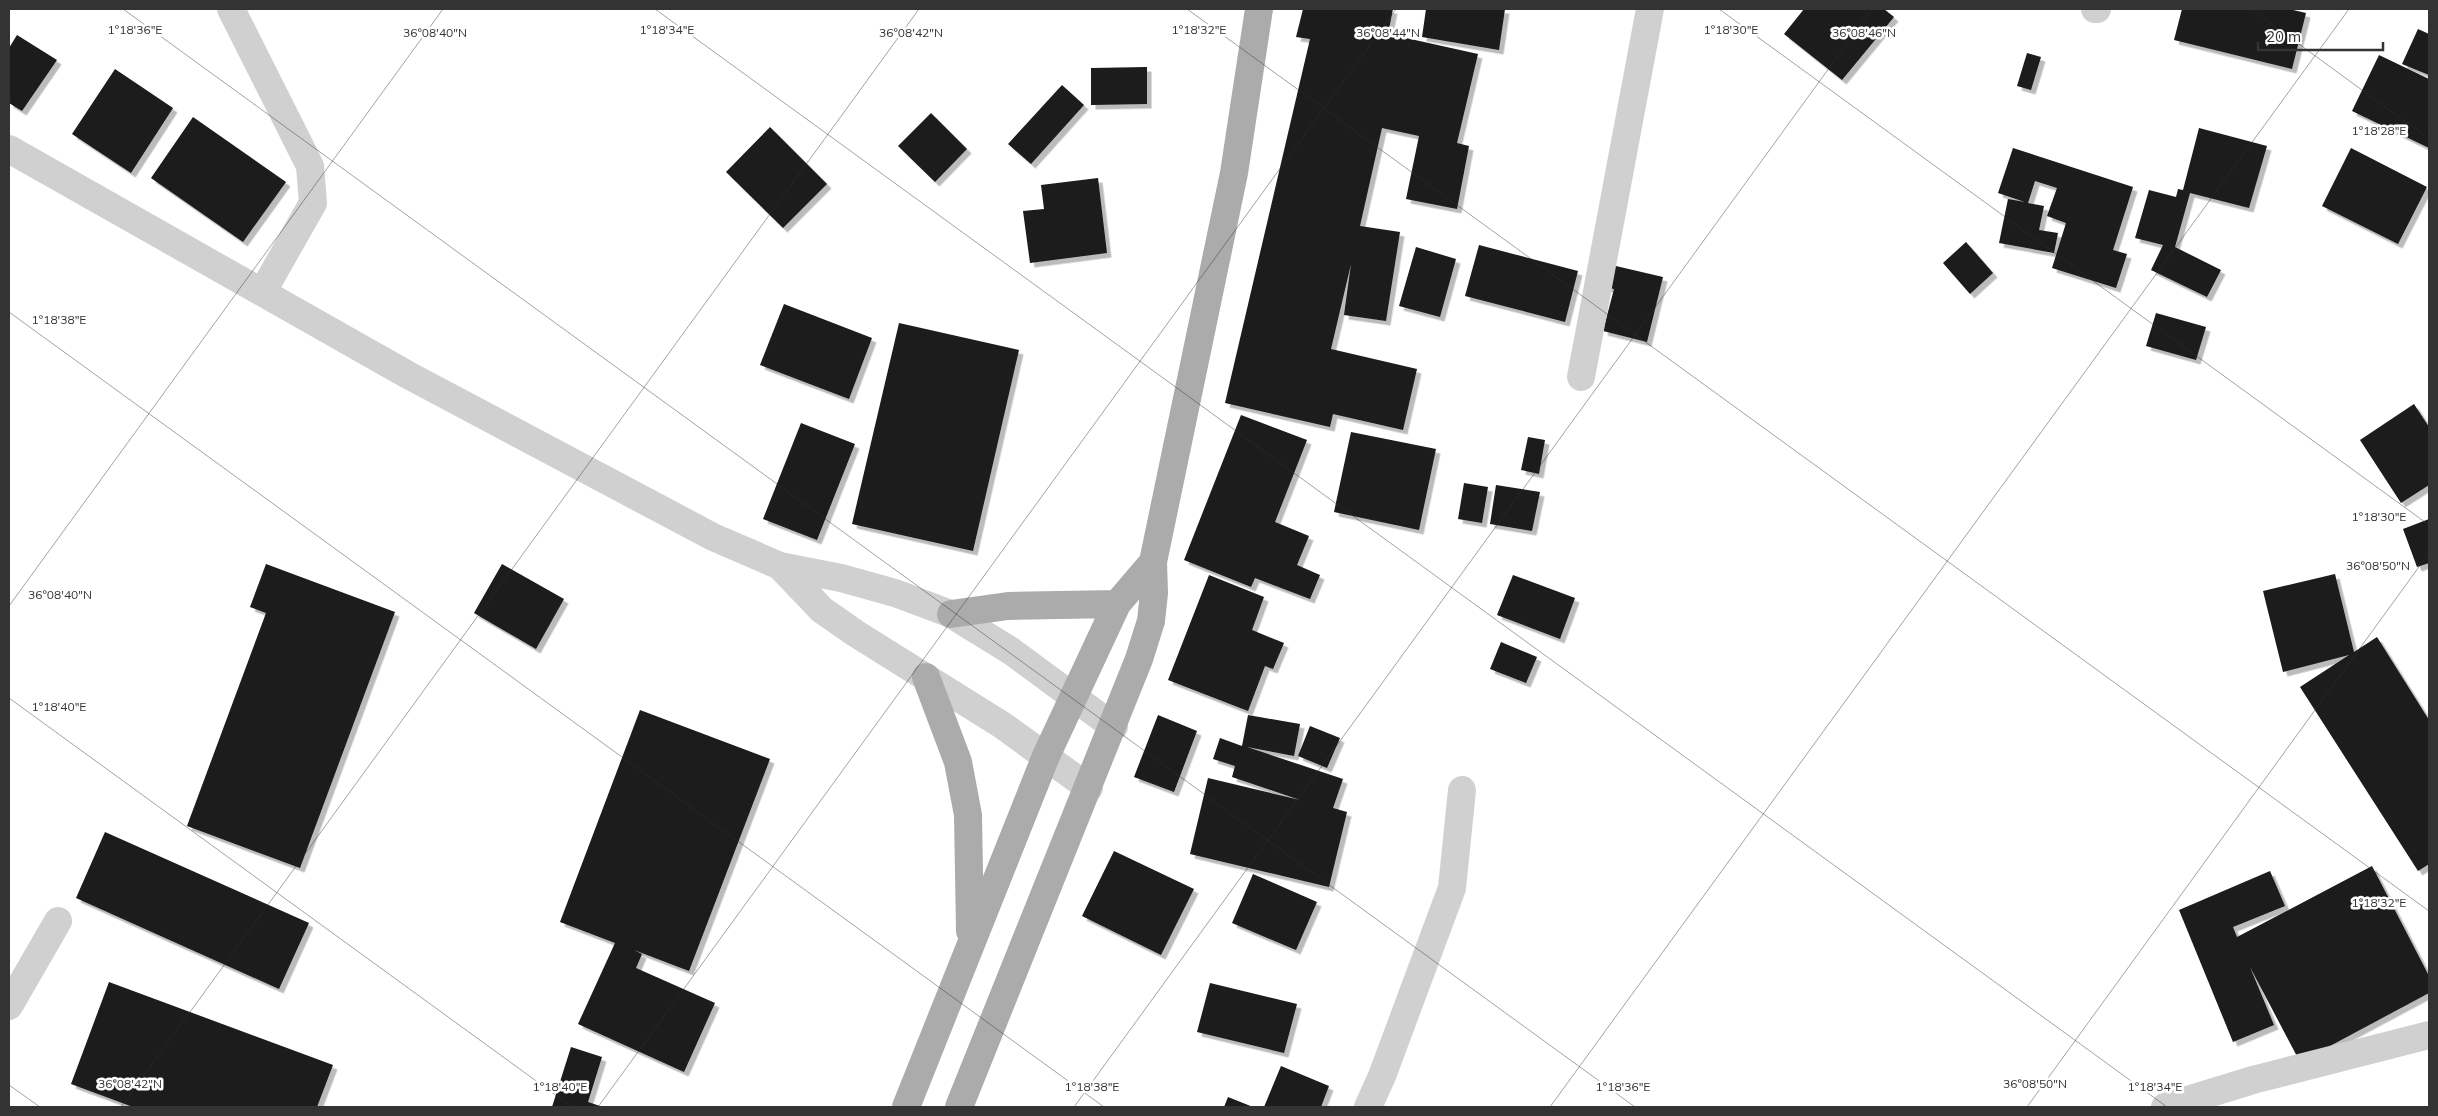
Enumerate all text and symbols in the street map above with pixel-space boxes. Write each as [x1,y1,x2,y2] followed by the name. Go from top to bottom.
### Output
[2258,20,2383,52] scale bar
[108,22,162,37] text: 1°18'36"E
[640,22,694,37] text: 1°18'34"E
[1172,22,1226,37] text: 1°18'32"E
[1704,22,1758,37] text: 1°18'30"E
[403,25,467,40] text: 36°08'40"N
[879,25,943,40] text: 36°08'42"N
[1356,25,1420,40] text: 36°08'44"N
[1832,25,1896,40] text: 36°08'46"N
[2266,27,2301,46] text: 20 m
[2352,123,2406,138] text: 1°18'28"E
[32,312,86,327] text: 1°18'38"E
[2352,509,2406,524] text: 1°18'30"E
[2346,558,2410,573] text: 36°08'50"N
[28,587,92,602] text: 36°08'40"N
[32,699,86,714] text: 1°18'40"E
[2352,895,2406,910] text: 1°18'32"E
[98,1076,162,1091] text: 36°08'42"N
[2003,1076,2067,1091] text: 36°08'50"N
[533,1079,587,1094] text: 1°18'40"E
[1065,1079,1119,1094] text: 1°18'38"E
[1596,1079,1650,1094] text: 1°18'36"E
[2128,1079,2182,1094] text: 1°18'34"E

